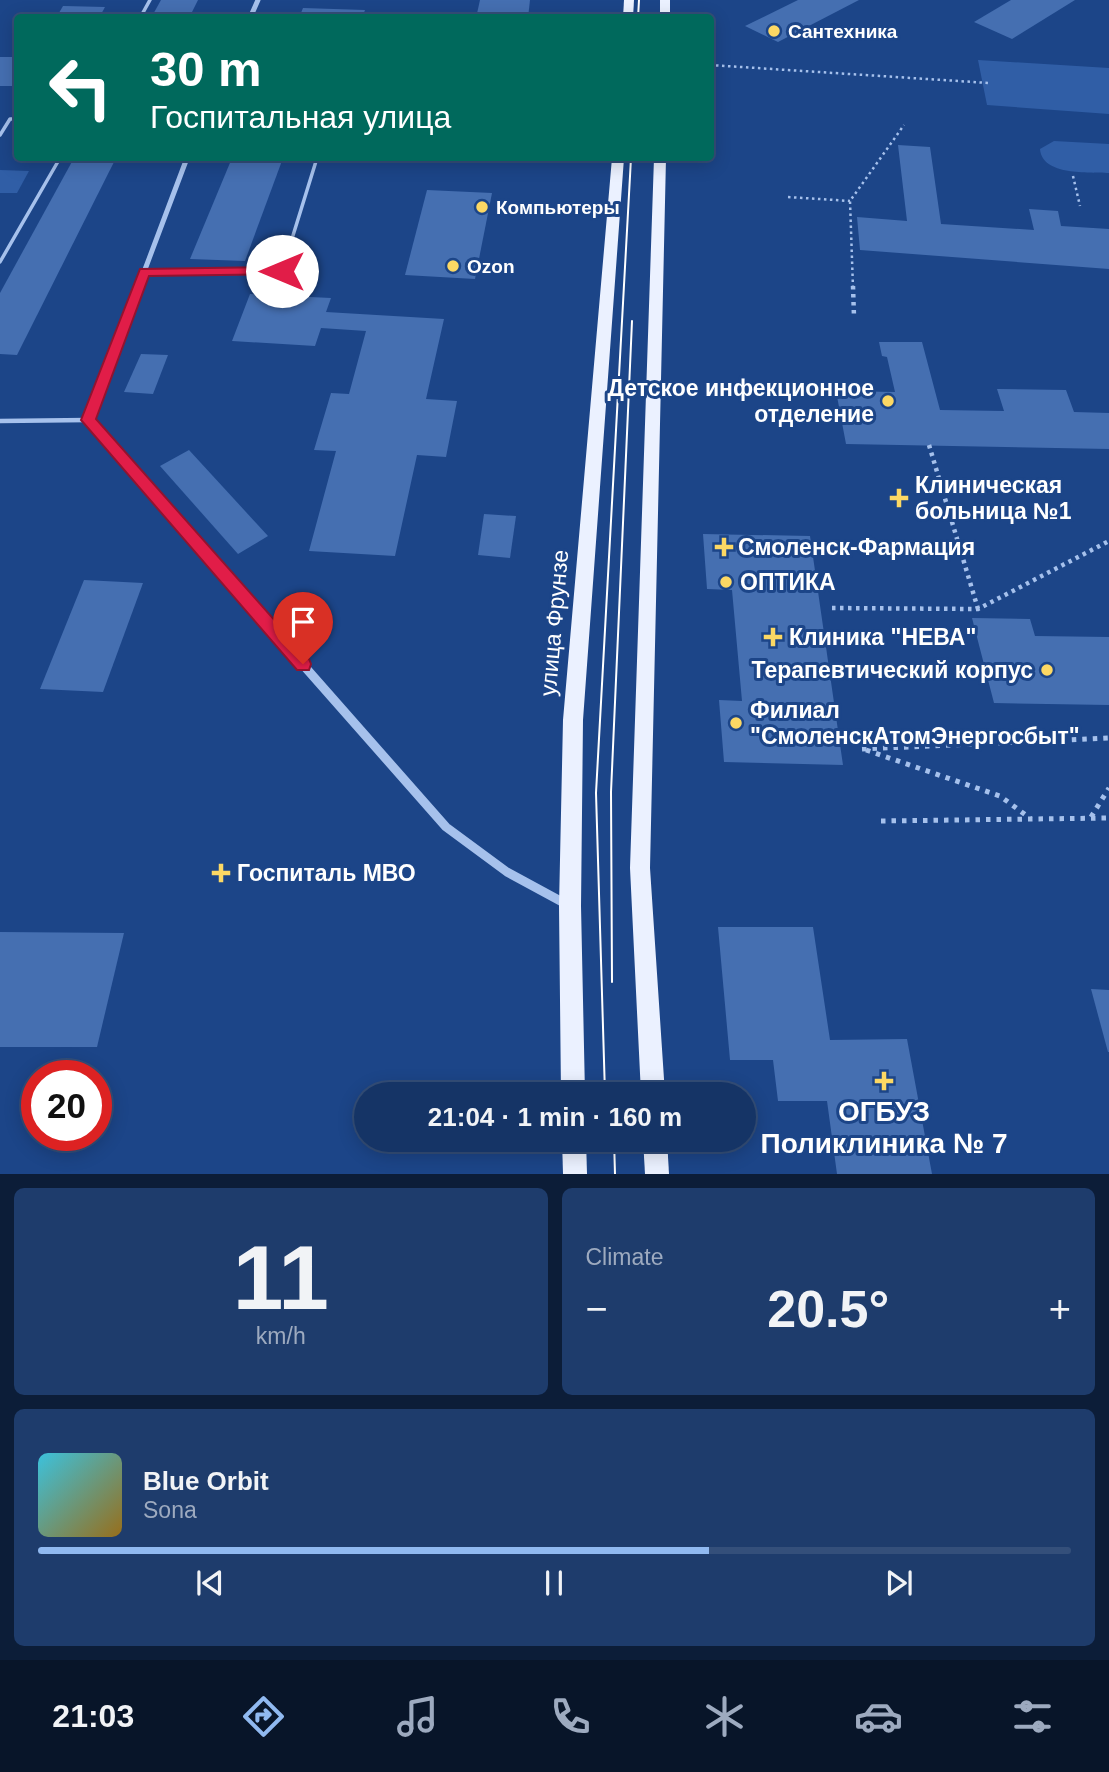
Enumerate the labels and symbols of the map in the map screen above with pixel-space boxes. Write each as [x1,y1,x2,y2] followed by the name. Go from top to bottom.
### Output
[788,21,898,42] place label: Сантехника
[766,23,782,39] marker: Сантехника
[496,197,620,218] place label: Компьютеры
[474,199,490,215] marker: Компьютеры
[245,234,319,308] position arrow
[467,256,515,277] place label: Ozon
[445,258,461,274] marker: Ozon
[608,375,874,427] place label: Детское инфекционное отделение
[880,393,896,409] marker: Детское инфекционное отделение
[915,472,1072,524] place label: Клиническая больница №1
[889,488,909,508] marker: Клиническая больница №1
[738,534,975,560] place label: Смоленск-Фармация
[716,539,732,555] marker: Смоленск-Фармация
[535,549,573,697] street label: улица Фрунзе
[740,569,836,595] place label: ОПТИКА
[718,574,734,590] marker: ОПТИКА
[273,592,333,664] pin
[789,624,976,650] place label: Клиника "НЕВА"
[763,627,783,647] marker: Клиника "НЕВА"
[752,657,1033,683] place label: Терапевтический корпус
[1039,662,1055,678] marker: Терапевтический корпус
[750,697,1080,749] place label: Филиал "СмоленскАтомЭнергосбыт"
[728,715,744,731] marker: Филиал "СмоленскАтомЭнергосбыт"
[237,860,416,886] place label: Госпиталь МВО
[211,863,231,883] marker: Госпиталь МВО
[21,1060,112,1151] speed limit sign: 20
[874,1071,894,1091] marker: ОГБУЗ Поликлиника № 7
[761,1096,1007,1159] place label: ОГБУЗ Поликлиника № 7

